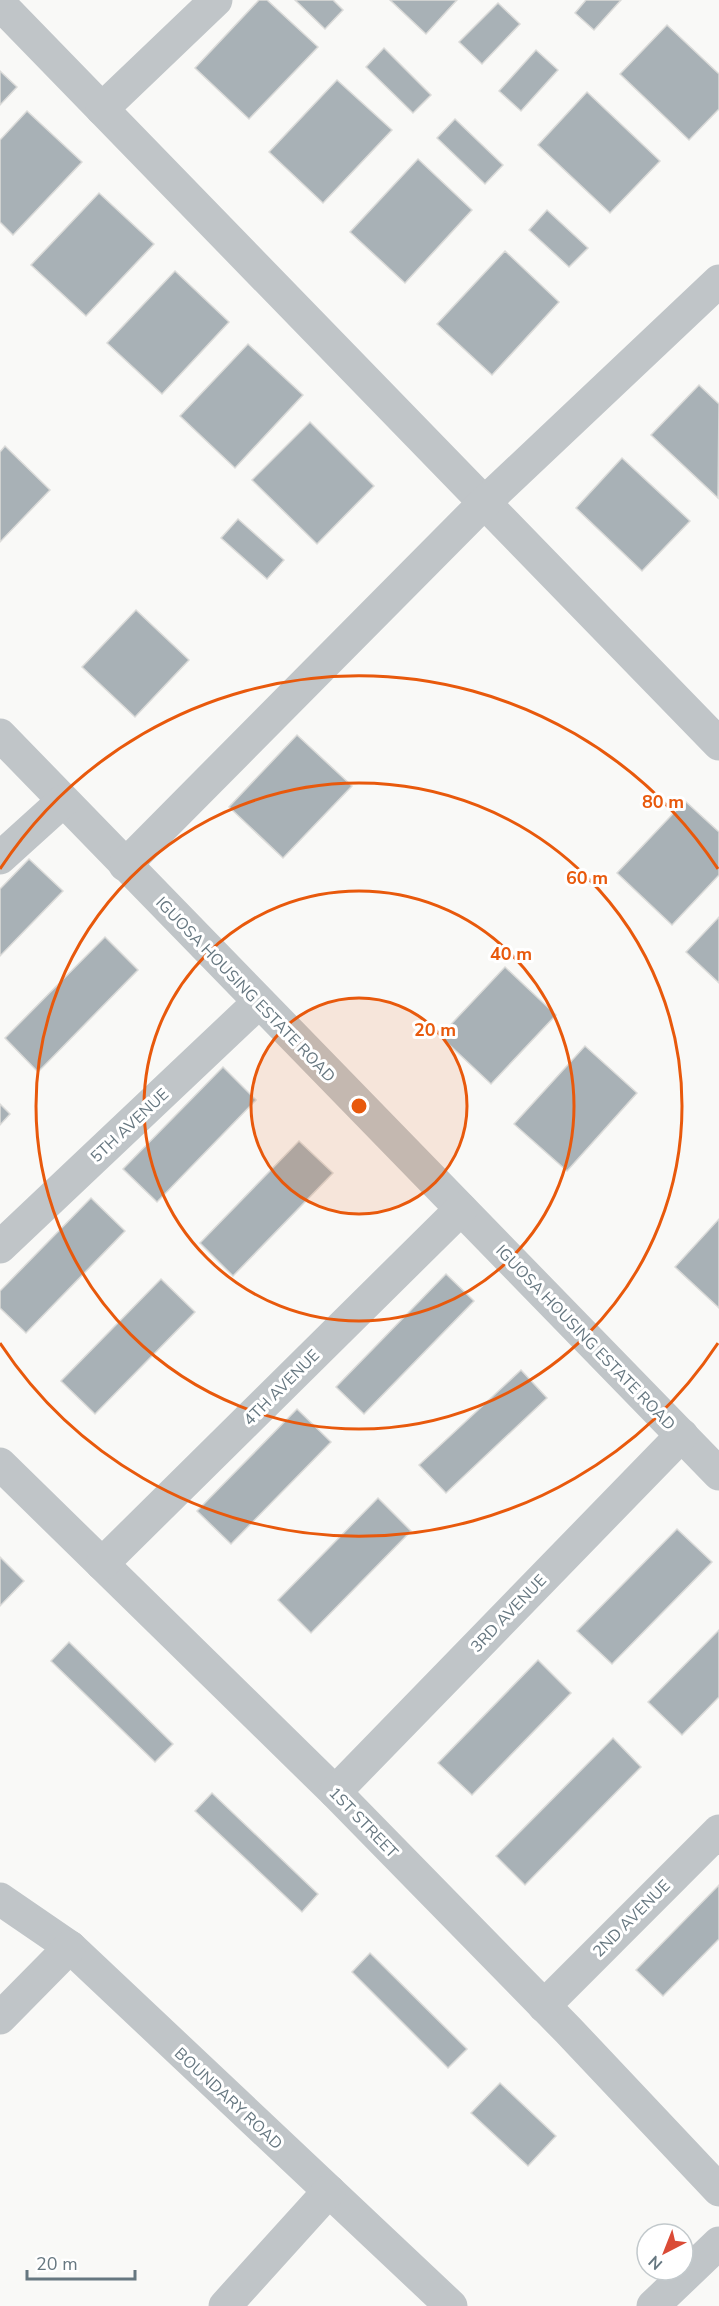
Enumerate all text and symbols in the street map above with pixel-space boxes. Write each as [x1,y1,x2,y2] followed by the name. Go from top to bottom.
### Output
[642,790,684,814] text: 80 m
[566,866,608,890] text: 60 m
[151,892,340,1087] street label: IGUOSA HOUSING ESTATE ROAD
[490,942,532,966] text: 40 m
[414,1018,456,1042] text: 20 m
[86,1084,174,1168] street label: 5TH AVENUE
[349,1096,369,1116] centre of rings
[491,1240,680,1435] street label: IGUOSA HOUSING ESTATE ROAD
[239,1345,325,1431] street label: 4TH AVENUE
[466,1570,551,1657] street label: 3RD AVENUE
[324,1782,403,1863] street label: 1ST STREET
[588,1875,675,1962] street label: 2ND AVENUE
[169,2043,287,2155] street label: BOUNDARY ROAD
[635,2222,695,2282] north arrow
[27,2243,135,2281] scale bar
[644,2250,667,2275] text: N
[36,2252,78,2276] text: 20 m

